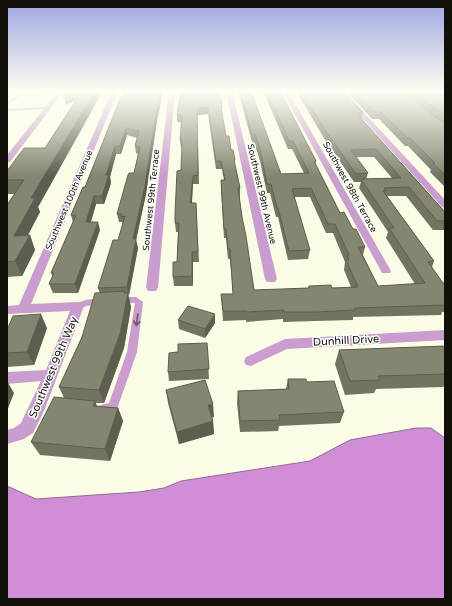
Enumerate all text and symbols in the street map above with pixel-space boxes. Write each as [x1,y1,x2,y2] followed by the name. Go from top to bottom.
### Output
[320,140,379,234] street label: Southwest 98th Terrace
[245,143,278,245] street label: Southwest 99th Avenue
[43,148,96,252] street label: Southwest 100th Avenue
[141,149,162,251] street label: Southwest 99th Terrace
[133,313,141,326] one-way arrow
[26,315,81,420] street label: Southwest 99th Way
[313,332,380,349] street label: Dunhill Drive

